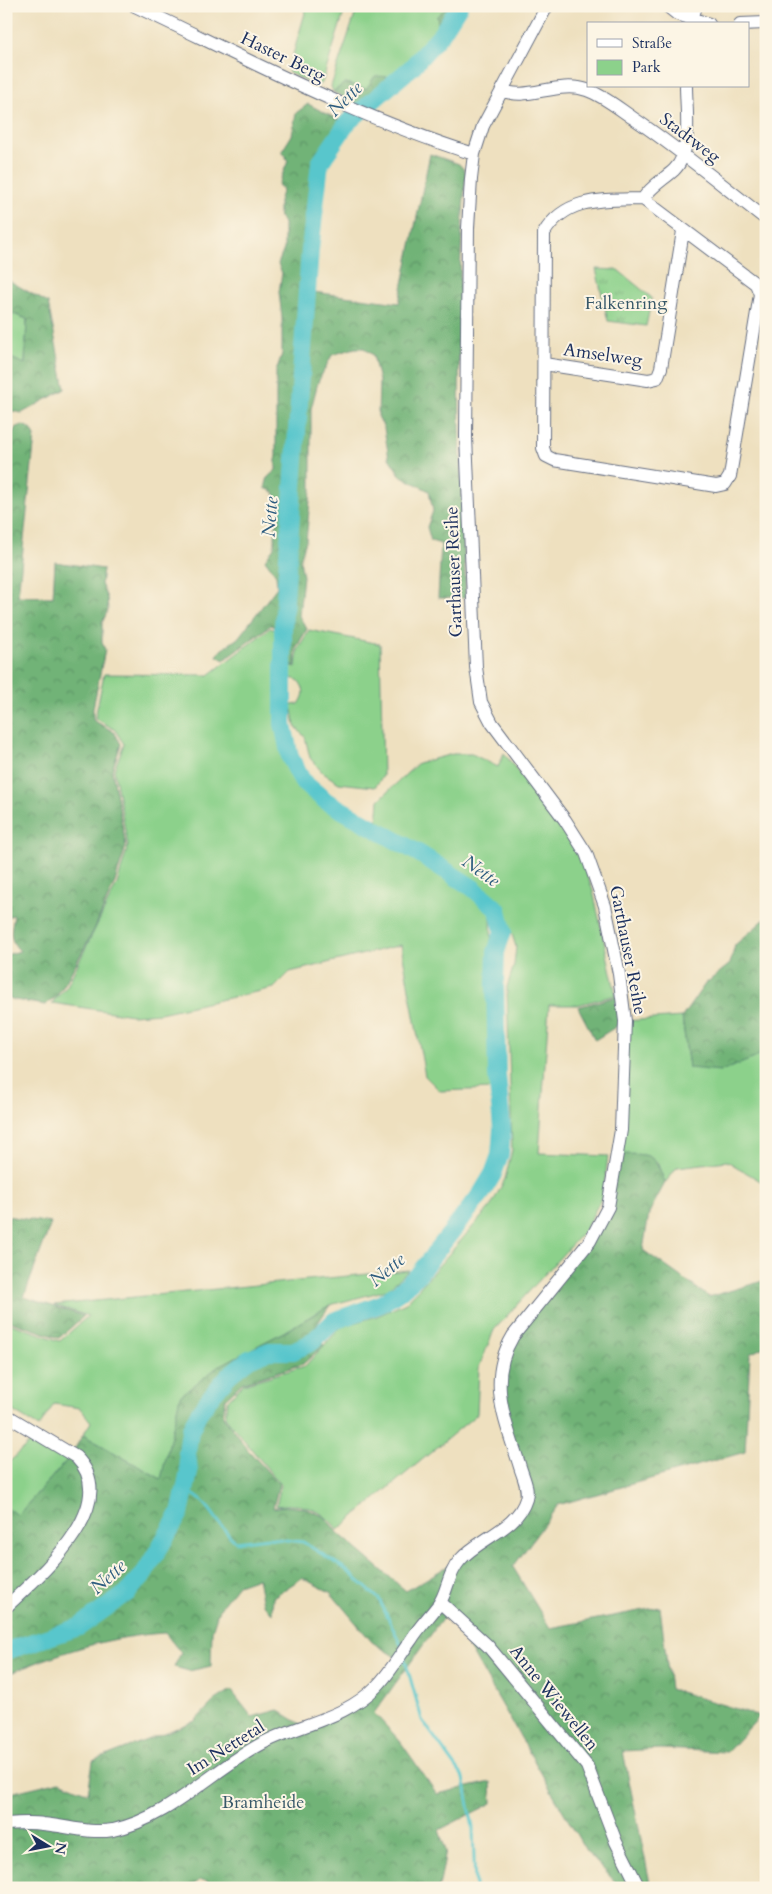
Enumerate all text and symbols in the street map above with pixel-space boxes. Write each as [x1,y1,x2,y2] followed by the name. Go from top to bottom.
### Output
[587,22,750,88] legend
[237,26,330,89] street label: Haster Berg
[632,33,672,53] text: Straße
[632,57,661,77] text: Park
[322,75,369,122] water label: Nette
[654,107,726,170] street label: Stadtweg
[585,291,668,316] park label: Falkenring
[562,337,645,373] street label: Amselweg
[256,495,284,538] water label: Nette
[439,506,469,638] street label: Garthauser Reihe
[457,849,506,894] water label: Nette
[603,883,653,1017] street label: Garthauser Reihe
[363,1247,411,1293] water label: Nette
[84,1553,132,1600] water label: Nette
[504,1640,605,1757] street label: Anne Wiewellen
[182,1714,270,1782] street label: Im Nettetal
[222,1790,304,1815] park label: Bramheide
[22,1822,72,1872] north arrow
[50,1841,71,1856] text: N

